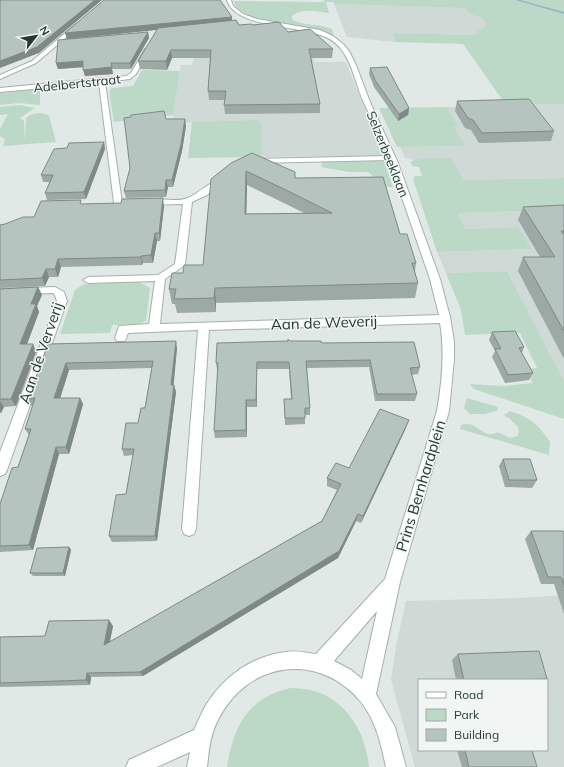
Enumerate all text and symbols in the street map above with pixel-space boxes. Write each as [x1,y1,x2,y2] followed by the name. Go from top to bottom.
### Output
[16,16,56,56] north arrow
[36,24,53,38] text: N
[33,70,122,96] street label: Adelbertstraat
[363,109,413,199] street label: Selzerbeeklaan
[14,300,67,406] street label: Aan de Ververij
[271,311,377,334] street label: Aan de Weverij
[391,418,450,554] street label: Prins Bernhardplein
[418,679,548,751] legend
[454,687,483,702] text: Road
[454,707,480,722] text: Park
[454,727,499,742] text: Building

